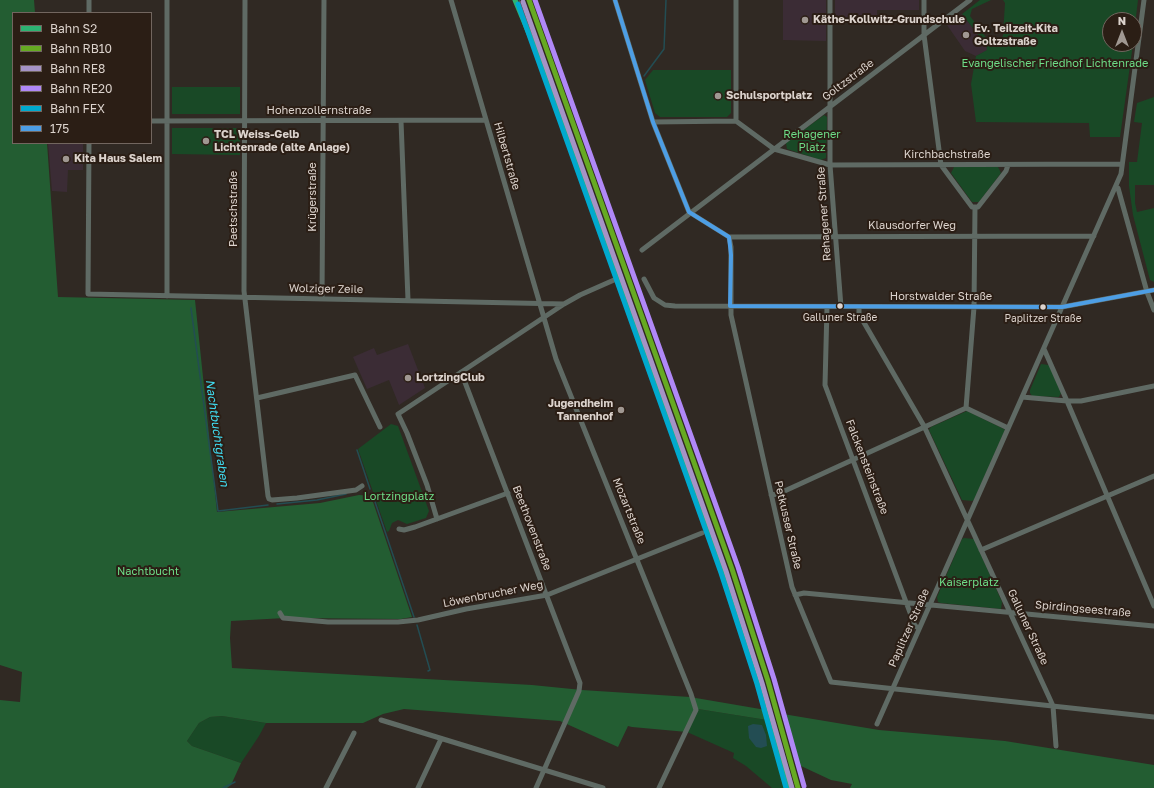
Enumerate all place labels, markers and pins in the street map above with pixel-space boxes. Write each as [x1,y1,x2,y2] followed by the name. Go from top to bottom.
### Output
[813,13,965,27] place label: Käthe-Kollwitz-Grundschule
[800,15,810,25] marker: Käthe-Kollwitz-Grundschule
[974,22,1058,48] place label: Ev. Teilzeit-Kita Goltzstraße
[961,30,971,40] marker: Ev. Teilzeit-Kita Goltzstraße
[726,89,812,103] place label: Schulsportplatz
[713,91,723,101] marker: Schulsportplatz
[214,128,350,154] place label: TCL Weiss-Gelb Lichtenrade (alte Anlage)
[201,136,211,146] marker: TCL Weiss-Gelb Lichtenrade (alte Anlage)
[74,152,162,166] place label: Kita Haus Salem
[61,154,71,164] marker: Kita Haus Salem
[835,301,845,311] marker: Galluner Straße
[1038,302,1048,312] marker: Paplitzer Straße
[803,312,877,324] place label: Galluner Straße
[1005,313,1081,325] place label: Paplitzer Straße
[416,371,485,385] place label: LortzingClub
[403,373,413,383] marker: LortzingClub
[548,397,613,423] place label: Jugendheim Tannenhof
[616,405,626,415] marker: Jugendheim Tannenhof

